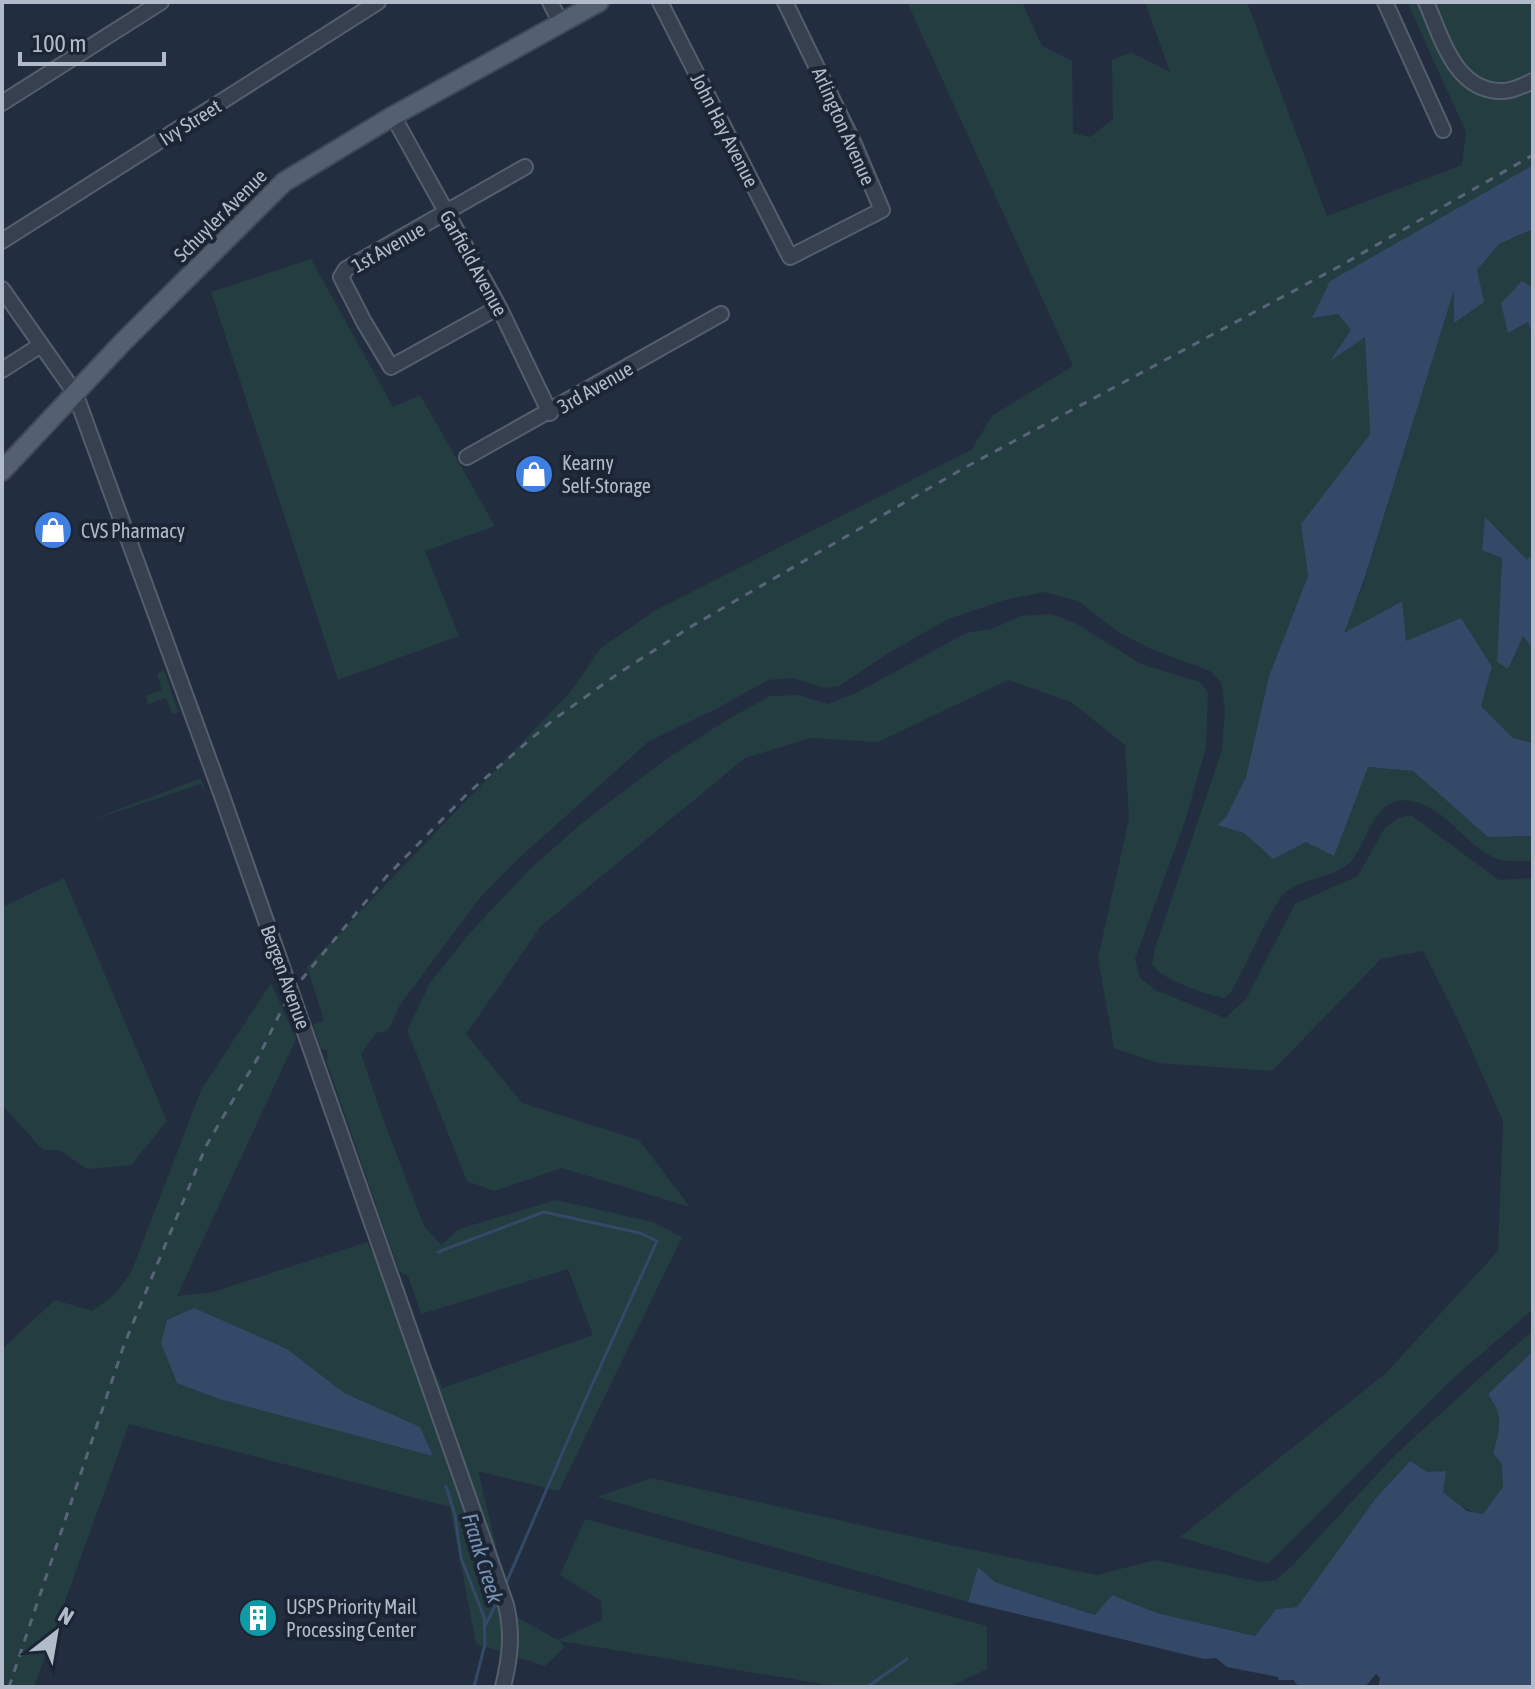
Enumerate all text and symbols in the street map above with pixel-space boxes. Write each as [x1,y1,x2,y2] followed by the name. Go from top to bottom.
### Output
[20,16,164,66] scale bar
[32,30,86,57] text: 100 m
[808,63,880,189] street label: Arlington Avenue
[686,69,764,191] street label: John Hay Avenue
[155,94,225,150] street label: Ivy Street
[169,164,271,266] street label: Schuyler Avenue
[435,206,513,320] street label: Garfield Avenue
[347,217,429,277] street label: 1st Avenue
[553,356,637,418] street label: 3rd Avenue
[562,451,651,497] place label: Kearny Self-Storage
[513,453,555,495] shop icon: Kearny Self-Storage
[32,509,74,551] shop icon: CVS Pharmacy
[81,519,185,542] place label: CVS Pharmacy
[257,922,315,1032] street label: Bergen Avenue
[457,1510,509,1606] water label: Frank Creek
[16,1593,96,1673] north arrow
[286,1595,417,1641] place label: USPS Priority Mail Processing Center
[237,1597,279,1639] building icon: USPS Priority Mail Processing Center
[54,1601,79,1630] text: N

